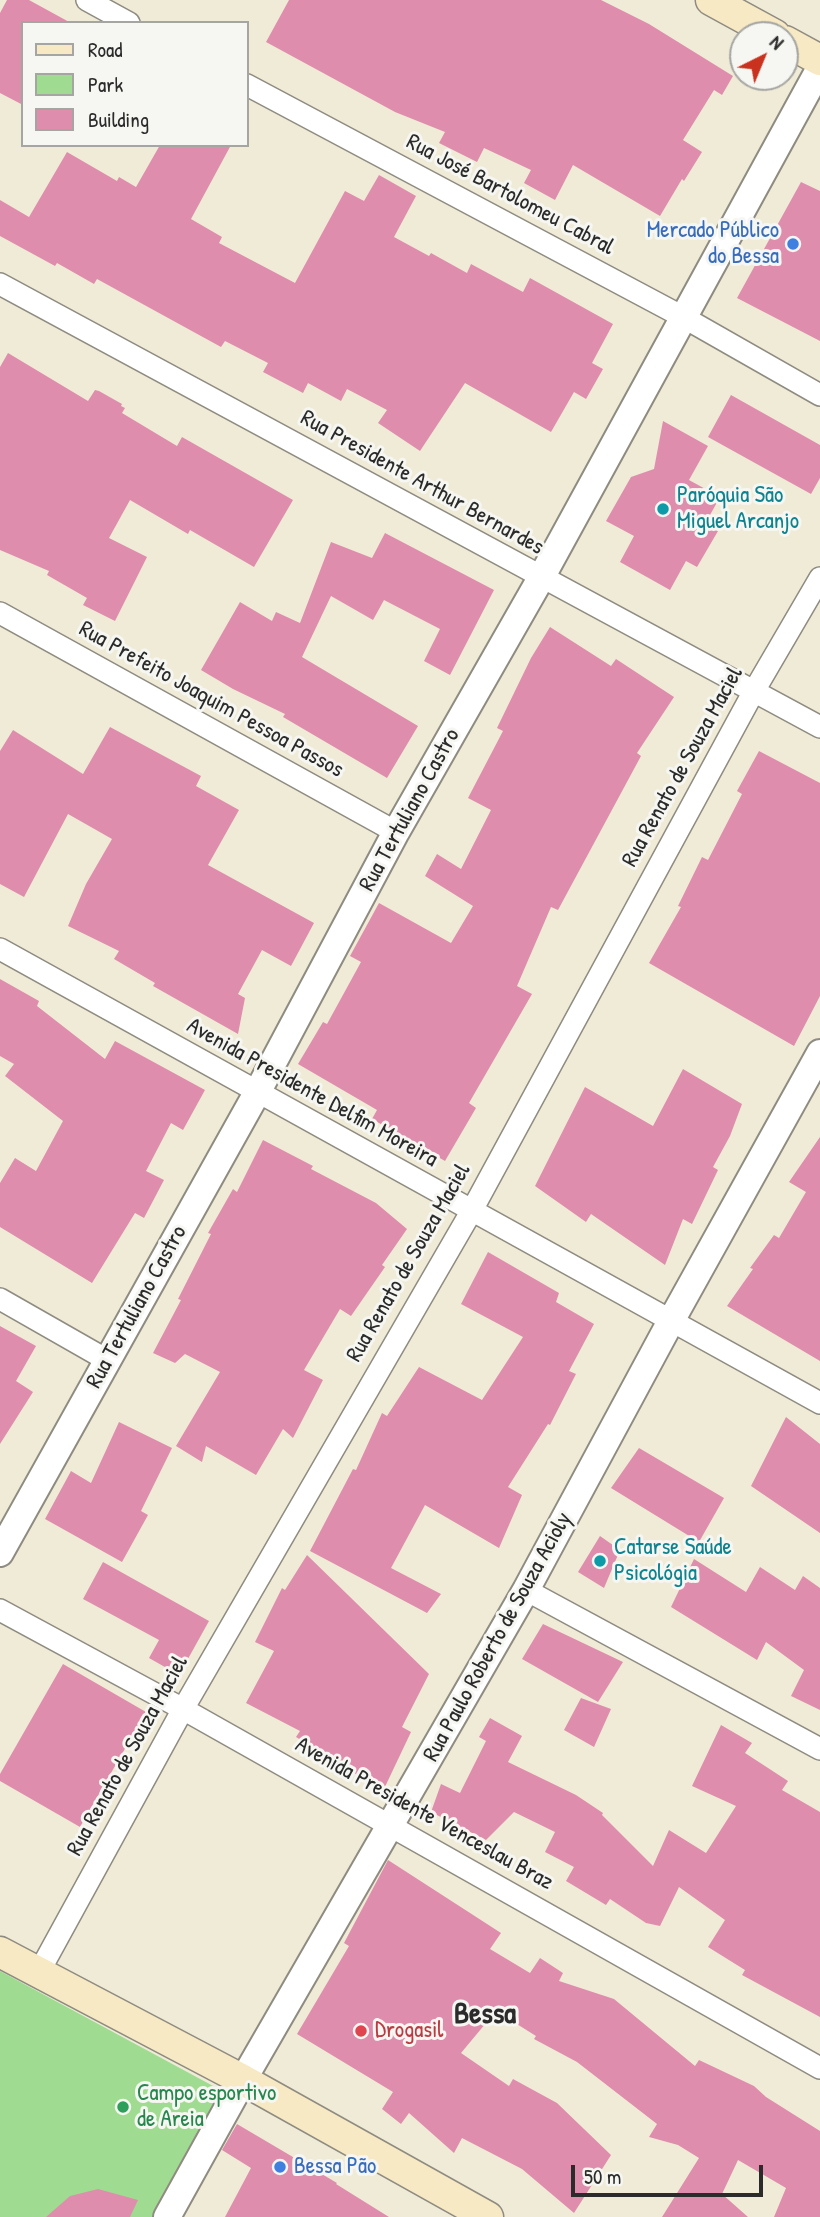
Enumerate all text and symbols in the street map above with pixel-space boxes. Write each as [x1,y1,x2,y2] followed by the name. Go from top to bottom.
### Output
[21,21,248,147] legend
[729,21,799,91] north arrow
[764,29,790,55] text: N
[88,35,122,64] text: Road
[88,70,123,99] text: Park
[88,105,149,134] text: Building
[401,128,619,262] street label: Rua José Bartolomeu Cabral
[647,217,779,271] place label: Mercado Público do Bessa
[785,236,801,252] marker: Mercado Público do Bessa
[296,405,548,561] street label: Rua Presidente Arthur Bernardes
[677,482,799,536] place label: Paróquia São Miguel Arcanjo
[655,501,671,517] marker: Paróquia São Miguel Arcanjo
[74,616,348,784] street label: Rua Prefeito Joaquim Pessoa Passos
[617,662,749,872] street label: Rua Renato de Souza Maciel
[354,724,466,896] street label: Rua Tertuliano Castro
[182,1012,442,1174] street label: Avenida Presidente Delfim Moreira
[341,1159,477,1367] street label: Rua Renato de Souza Maciel
[81,1221,193,1393] street label: Rua Tertuliano Castro
[418,1508,578,1766] street label: Rua Paulo Roberto de Souza Acioly
[614,1534,732,1588] place label: Catarse Saúde Psicológia
[592,1553,608,1569] marker: Catarse Saúde Psicológia
[62,1651,194,1861] street label: Rua Renato de Souza Maciel
[290,1731,558,1897] street label: Avenida Presidente Venceslau Braz
[454,1997,516,2033] district label: Bessa
[375,2017,443,2045] place label: Drogasil
[353,2023,369,2039] marker: Drogasil
[137,2080,276,2134] place label: Campo esportivo de Areia
[115,2099,131,2115] marker: Campo esportivo de Areia
[575,2150,768,2194] scale bar
[294,2153,376,2181] place label: Bessa Pão
[272,2159,288,2175] marker: Bessa Pão
[584,2162,621,2191] text: 50 m

